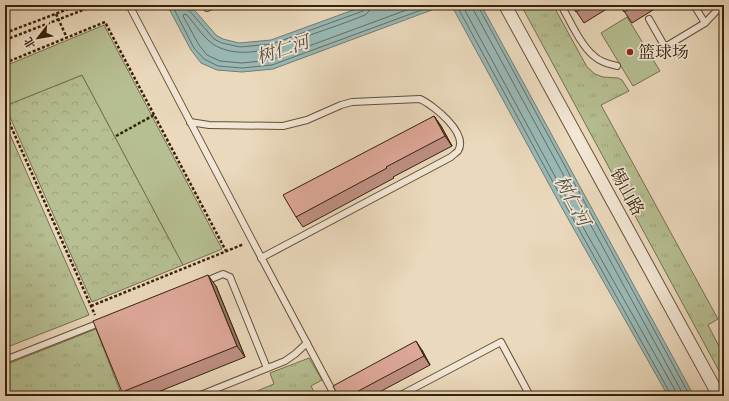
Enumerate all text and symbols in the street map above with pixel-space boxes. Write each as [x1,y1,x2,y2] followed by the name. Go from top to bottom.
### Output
[18,18,58,58] north arrow
[254,30,315,69] water label: 树仁河
[21,35,38,51] text: 北
[638,42,689,63] place label: 篮球场
[625,47,635,57] marker: 篮球场
[605,165,649,219] street label: 锡山路
[549,172,596,233] water label: 树仁河

